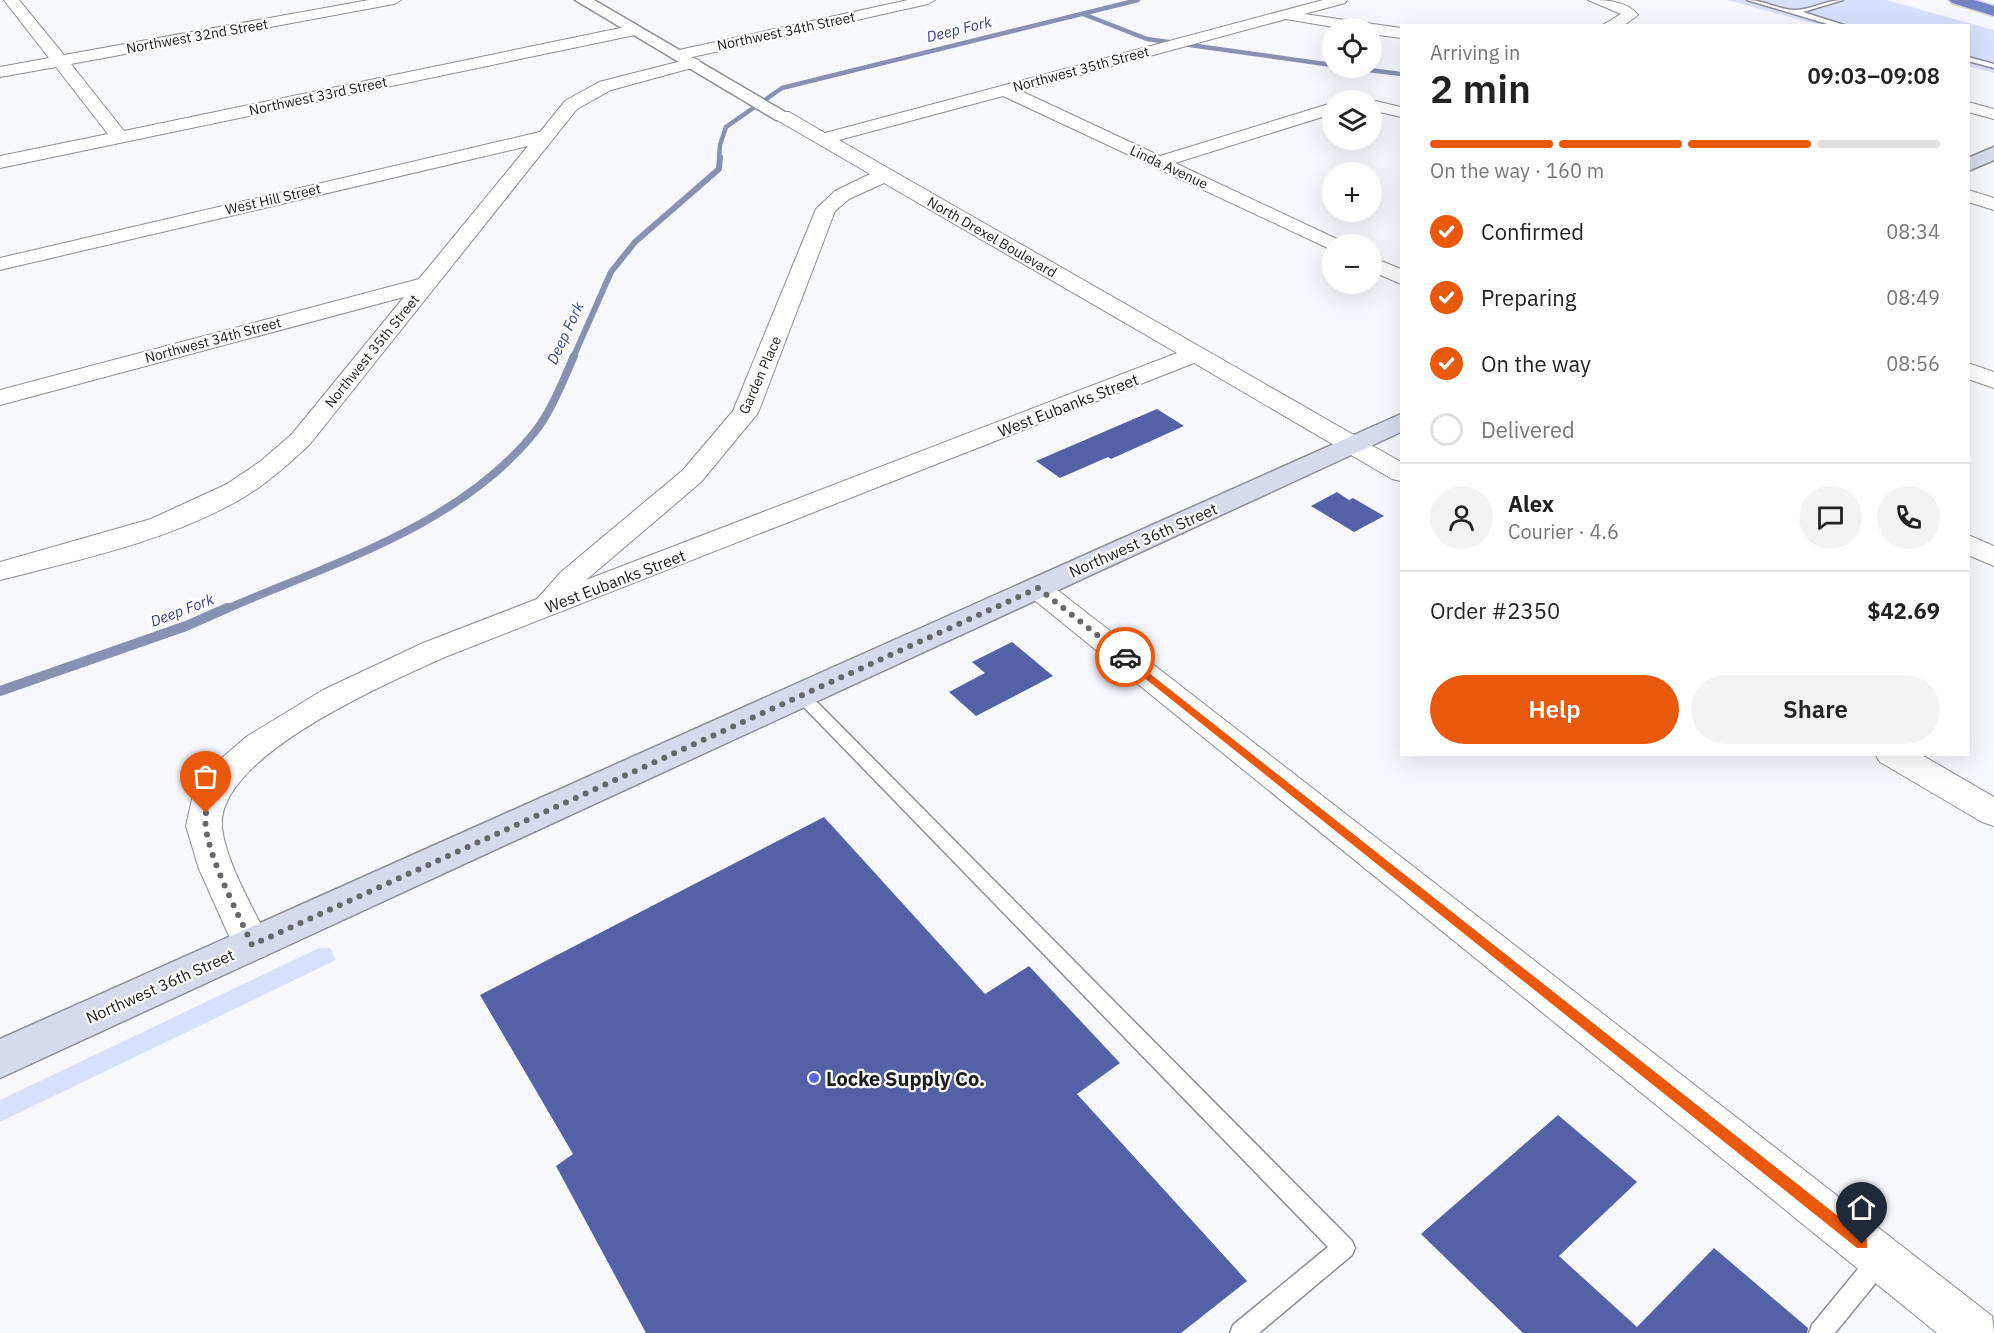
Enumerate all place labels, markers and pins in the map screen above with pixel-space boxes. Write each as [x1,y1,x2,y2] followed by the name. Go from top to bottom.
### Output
[180,751,231,813] pin
[826,1065,985,1092] place label: Locke Supply Co.
[807,1071,821,1085] marker: Locke Supply Co.
[1836,1182,1887,1244] pin

